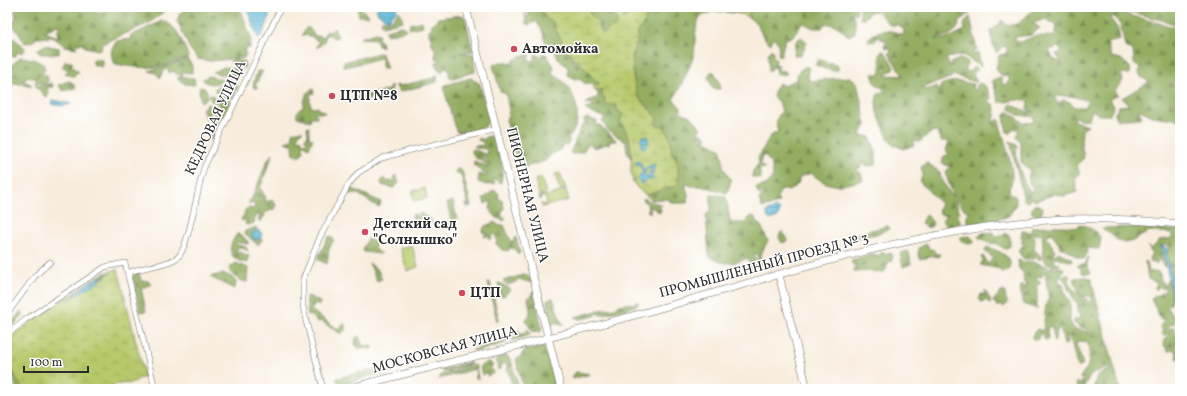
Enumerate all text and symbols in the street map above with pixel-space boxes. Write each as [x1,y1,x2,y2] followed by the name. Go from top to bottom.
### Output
[522,40,599,59] place label: Автомойка
[509,44,519,54] marker: Автомойка
[181,57,251,179] street label: КЕДРОВАЯ УЛИЦА
[340,87,398,106] place label: ЦТП №8
[327,91,337,101] marker: ЦТП №8
[501,125,553,265] street label: ПИОНЕРНАЯ УЛИЦА
[373,215,457,250] place label: Детский сад "Солнышко"
[360,227,370,237] marker: Детский сад "Солнышко"
[657,228,871,303] street label: ПРОМЫШЛЕННЫЙ ПРОЕЗД № 3
[470,284,501,303] place label: ЦТП
[457,288,467,298] marker: ЦТП
[370,321,520,378] street label: МОСКОВСКАЯ УЛИЦА
[24,348,88,374] scale bar
[30,355,63,371] text: 100 m

